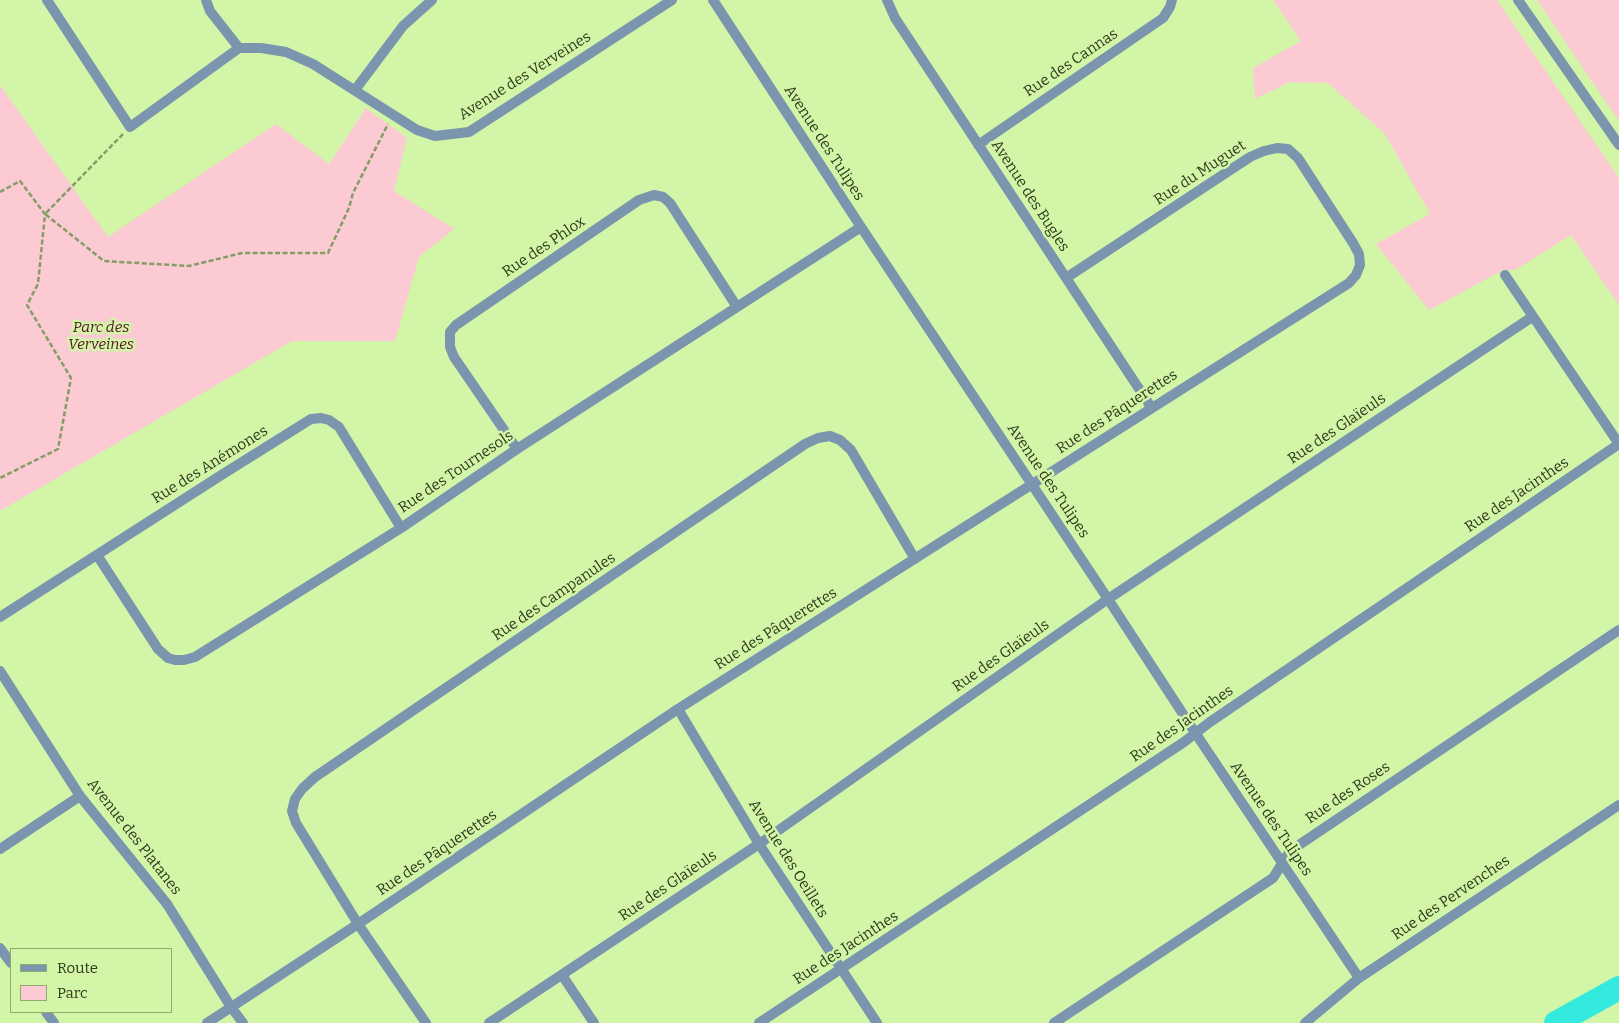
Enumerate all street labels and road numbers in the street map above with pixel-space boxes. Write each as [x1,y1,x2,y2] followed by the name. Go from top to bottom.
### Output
[1021,25,1121,101] street label: Rue des Cannas
[456,28,594,124] street label: Avenue des Verveines
[780,82,868,204] street label: Avenue des Tulipes
[987,137,1073,255] street label: Avenue des Bugles
[1151,137,1249,209] street label: Rue du Muguet
[499,213,589,281] street label: Rue des Phlox
[1053,366,1181,458] street label: Rue des Pâquerettes
[1285,390,1389,468] street label: Rue des Glaïeuls
[1003,420,1093,542] street label: Avenue des Tulipes
[149,422,271,508] street label: Rue des Anémones
[395,427,517,517] street label: Rue des Tournesols
[1462,454,1572,536] street label: Rue des Jacinthes
[489,549,619,645] street label: Rue des Campanules
[711,584,841,674] street label: Rue des Pâquerettes
[949,616,1053,696] street label: Rue des Glaïeuls
[1127,682,1237,766] street label: Rue des Jacinthes
[1226,758,1316,880] street label: Avenue des Tulipes
[1302,758,1394,828] street label: Rue des Roses
[83,775,185,899] street label: Avenue des Platanes
[744,797,832,921] street label: Avenue des Oeillets
[374,806,500,900] street label: Rue des Pâquerettes
[616,847,720,925] street label: Rue des Glaïeuls
[1389,852,1513,944] street label: Rue des Pervenches
[790,907,902,989] street label: Rue des Jacinthes

